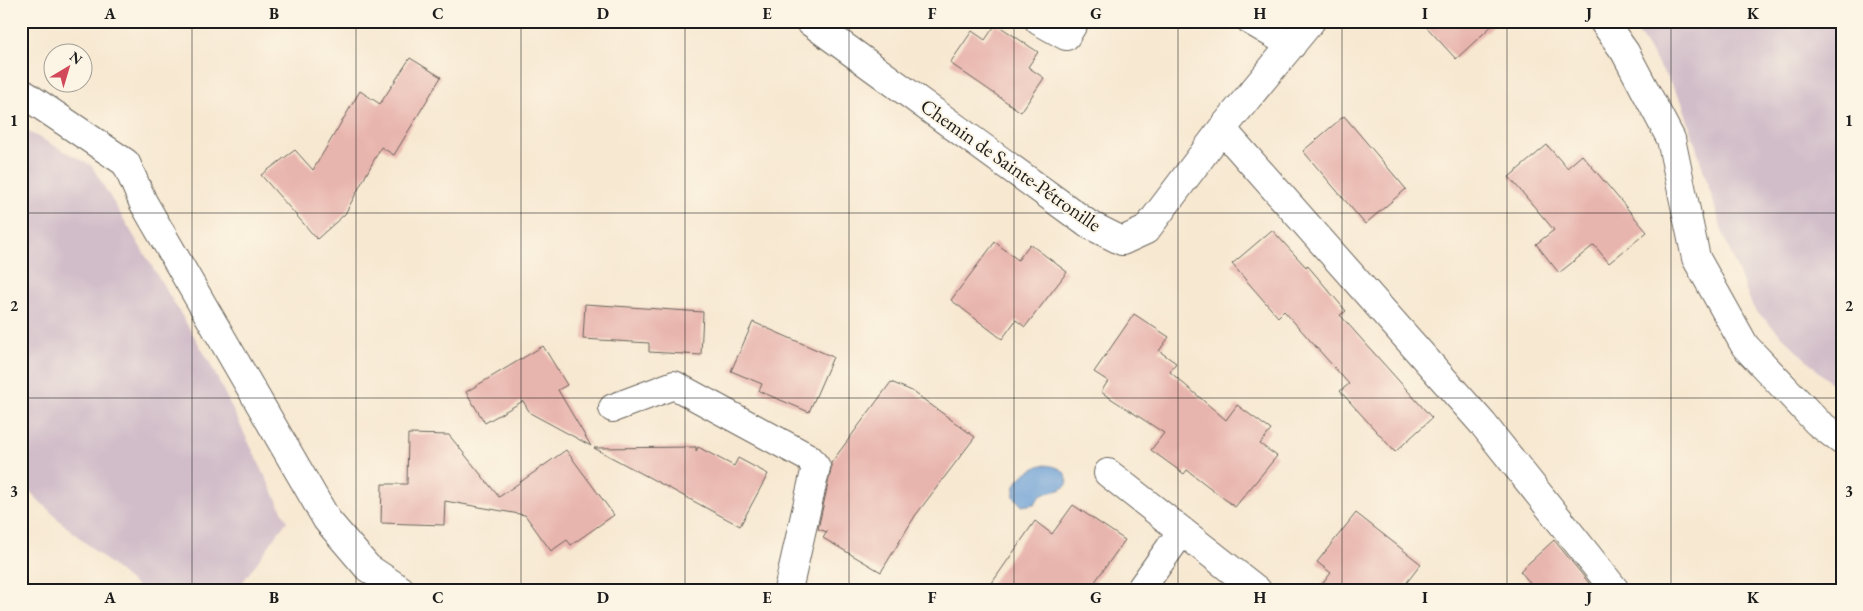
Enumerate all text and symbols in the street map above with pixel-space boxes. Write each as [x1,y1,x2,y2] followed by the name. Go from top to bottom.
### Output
[103,3,116,24] text: A
[269,3,279,24] text: B
[432,3,444,24] text: C
[597,3,609,24] text: D
[762,3,772,24] text: E
[928,3,937,24] text: F
[1090,3,1102,24] text: G
[1254,3,1267,24] text: H
[1422,3,1428,24] text: I
[1584,3,1592,24] text: J
[1747,3,1760,24] text: K
[42,42,92,92] north arrow
[66,47,87,69] text: N
[915,93,1107,237] street label: Chemin de Sainte-Pétronille
[10,110,18,131] text: 1
[1845,110,1853,131] text: 1
[10,295,19,316] text: 2
[1845,295,1854,316] text: 2
[10,481,18,502] text: 3
[1845,481,1853,502] text: 3
[103,587,116,608] text: A
[269,587,279,608] text: B
[432,587,444,608] text: C
[597,587,609,608] text: D
[762,587,772,608] text: E
[928,587,937,608] text: F
[1090,587,1102,608] text: G
[1254,587,1267,608] text: H
[1422,587,1428,608] text: I
[1584,587,1592,608] text: J
[1747,587,1760,608] text: K

